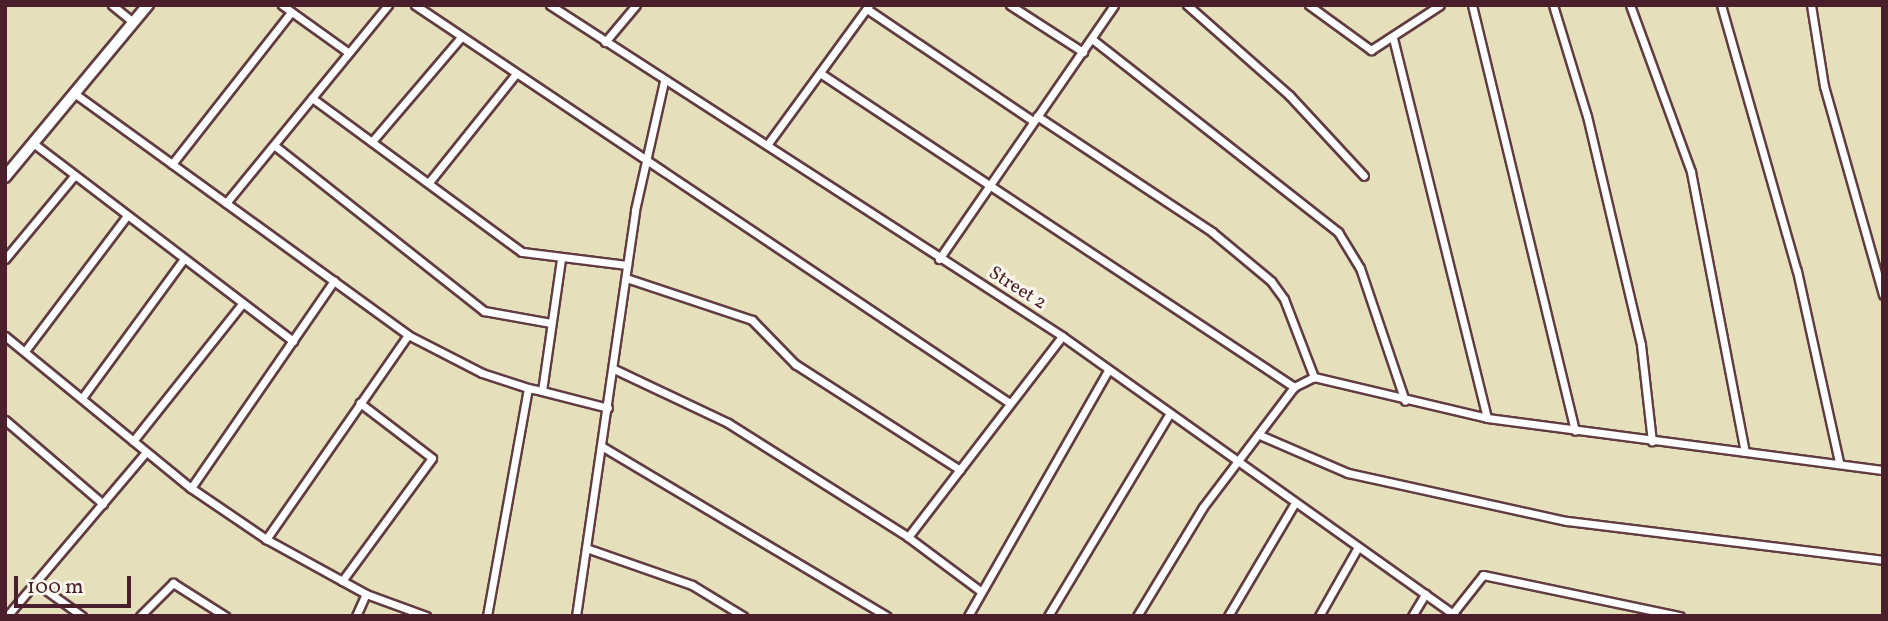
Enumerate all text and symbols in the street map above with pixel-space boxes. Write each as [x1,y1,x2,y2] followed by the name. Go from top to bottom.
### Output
[984,262,1050,316] street label: Street 2
[18,562,135,606] scale bar
[27,573,84,602] text: 100 m

